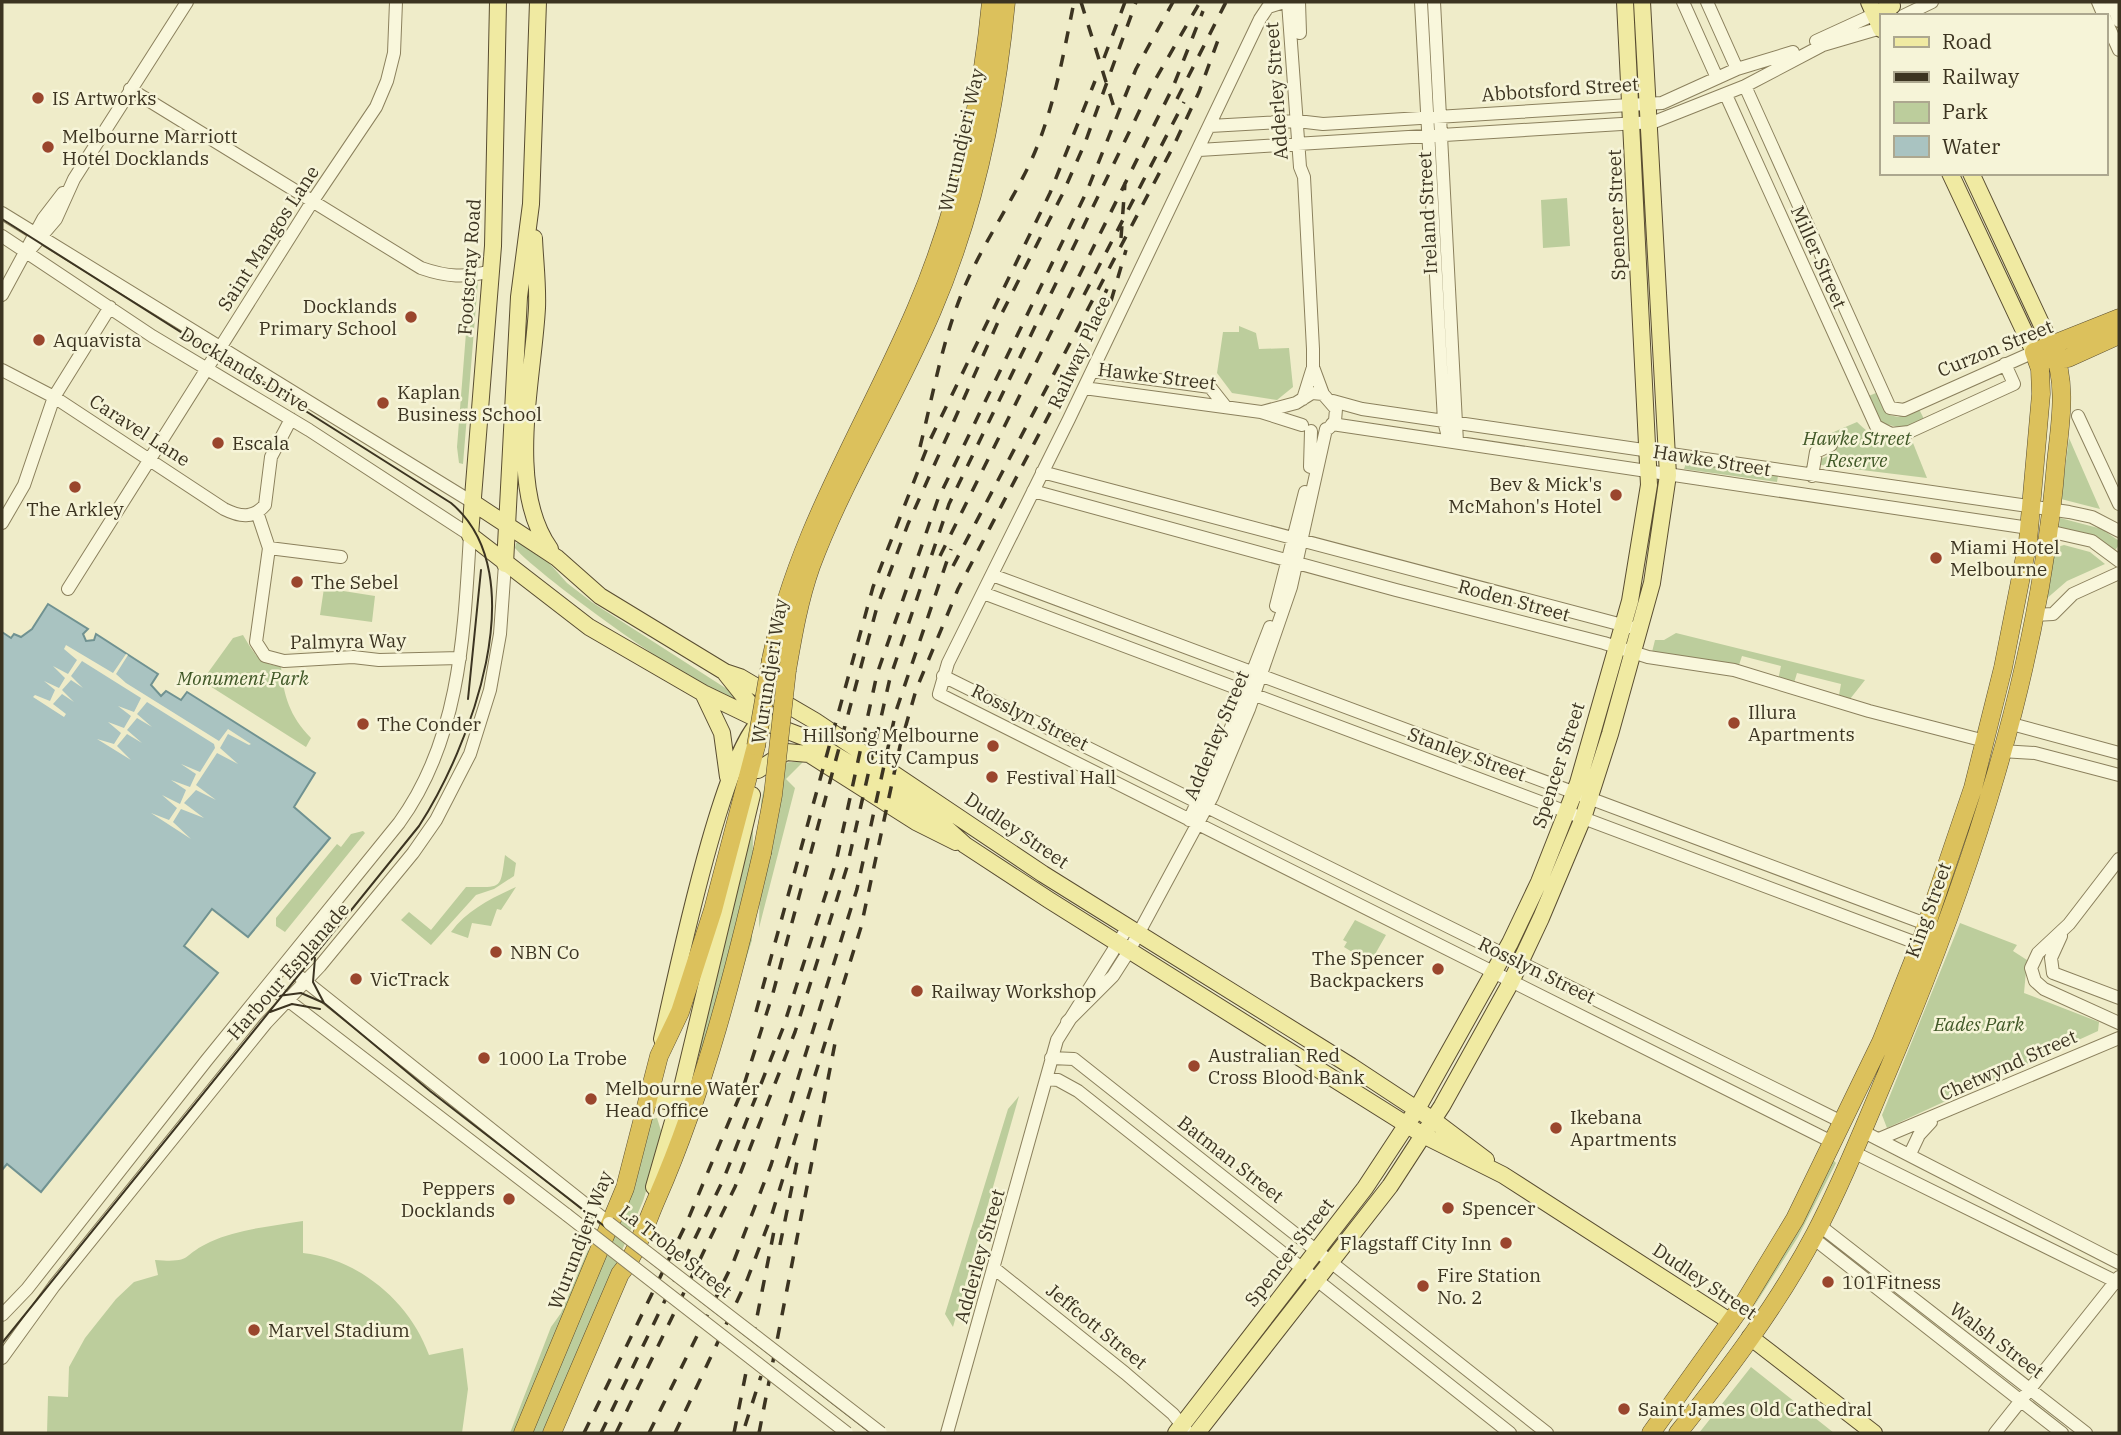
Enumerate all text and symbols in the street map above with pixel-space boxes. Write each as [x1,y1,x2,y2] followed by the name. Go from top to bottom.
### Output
[1880,14,2107,175] legend
[1259,21,1293,161] street label: Adderley Street
[1942,27,1992,55] text: Road
[1942,62,2020,90] text: Railway
[933,65,989,214] street label: Wurundjeri Way
[1481,72,1640,106] street label: Abbotsford Street
[52,86,157,110] place label: IS Artworks
[30,90,46,106] marker: IS Artworks
[1942,97,1989,125] text: Park
[62,124,238,170] place label: Melbourne Marriott Hotel Docklands
[1942,132,2001,160] text: Water
[40,139,56,155] marker: Melbourne Marriott Hotel Docklands
[1602,149,1630,281] street label: Spencer Street
[1412,151,1442,275] street label: Ireland Street
[212,161,324,315] street label: Saint Mangos Lane
[452,198,486,336] street label: Footscray Road
[1786,202,1853,313] street label: Miller Street
[1042,292,1116,412] street label: Railway Place
[259,294,397,340] place label: Docklands Primary School
[403,309,419,325] marker: Docklands Primary School
[1934,314,2057,382] street label: Curzon Street
[176,321,314,417] street label: Docklands Drive
[53,328,142,352] place label: Aquavista
[31,332,47,348] marker: Aquavista
[1097,357,1218,395] street label: Hawke Street
[397,380,542,426] place label: Kaplan Business School
[85,389,195,471] street label: Caravel Lane
[375,395,391,411] marker: Kaplan Business School
[1802,426,1913,472] park label: Hawke Street Reserve
[232,431,290,455] place label: Escala
[210,435,226,451] marker: Escala
[1651,439,1773,481] street label: Hawke Street
[1448,472,1602,518] place label: Bev & Mick's McMahon's Hotel
[67,479,83,495] marker: The Arkley
[1608,487,1624,503] marker: Bev & Mick's McMahon's Hotel
[26,497,125,521] place label: The Arkley
[1950,535,2060,581] place label: Miami Hotel Melbourne
[1928,550,1944,566] marker: Miami Hotel Melbourne
[311,570,399,594] place label: The Sebel
[289,574,305,590] marker: The Sebel
[1455,574,1573,627] street label: Roden Street
[746,596,792,745] street label: Wurundjeri Way
[290,628,407,654] street label: Palmyra Way
[176,666,310,690] park label: Monument Park
[1178,666,1254,803] street label: Adderley Street
[967,678,1093,756] street label: Rosslyn Street
[1526,699,1590,831] street label: Spencer Street
[1748,700,1855,746] place label: Illura Apartments
[377,712,482,736] place label: The Conder
[1726,715,1742,731] marker: Illura Apartments
[355,716,371,732] marker: The Conder
[1405,721,1530,787] street label: Stanley Street
[803,723,979,769] place label: Hillsong Melbourne City Campus
[985,738,1001,754] marker: Hillsong Melbourne City Campus
[1006,765,1117,789] place label: Festival Hall
[984,769,1000,785] marker: Festival Hall
[960,786,1074,874] street label: Dudley Street
[1900,859,1956,961] street label: King Street
[222,897,354,1045] street label: Harbour Esplanade
[1474,931,1600,1009] street label: Rosslyn Street
[510,940,580,964] place label: NBN Co
[488,944,504,960] marker: NBN Co
[1309,946,1425,992] place label: The Spencer Backpackers
[1430,961,1446,977] marker: The Spencer Backpackers
[370,967,449,991] place label: VicTrack
[348,971,364,987] marker: VicTrack
[931,979,1096,1003] place label: Railway Workshop
[909,983,925,999] marker: Railway Workshop
[1933,1012,2025,1036] park label: Eades Park
[1936,1024,2081,1106] street label: Chetwynd Street
[1208,1043,1365,1089] place label: Australian Red Cross Blood Bank
[498,1046,627,1070] place label: 1000 La Trobe
[476,1050,492,1066] marker: 1000 La Trobe
[1186,1058,1202,1074] marker: Australian Red Cross Blood Bank
[605,1076,760,1122] place label: Melbourne Water Head Office
[583,1091,599,1107] marker: Melbourne Water Head Office
[1570,1105,1677,1151] place label: Ikebana Apartments
[1173,1110,1289,1208] street label: Batman Street
[1548,1120,1564,1136] marker: Ikebana Apartments
[543,1167,618,1313] street label: Wurundjeri Way
[401,1176,495,1222] place label: Peppers Docklands
[948,1186,1010,1326] street label: Adderley Street
[501,1191,517,1207] marker: Peppers Docklands
[1239,1193,1339,1311] street label: Spencer Street
[1462,1196,1536,1220] place label: Spencer
[615,1199,738,1303] street label: La Trobe Street
[1440,1200,1456,1216] marker: Spencer
[1340,1231,1492,1255] place label: Flagstaff City Inn
[1498,1235,1514,1251] marker: Flagstaff City Inn
[1648,1237,1762,1325] street label: Dudley Street
[1437,1263,1541,1309] place label: Fire Station No. 2
[1842,1270,1941,1294] place label: 101Fitness
[1820,1274,1836,1290] marker: 101Fitness
[1042,1278,1153,1374] street label: Jeffcott Street
[1415,1278,1431,1294] marker: Fire Station No. 2
[1945,1297,2049,1384] street label: Walsh Street
[268,1318,410,1342] place label: Marvel Stadium
[246,1322,262,1338] marker: Marvel Stadium
[1638,1397,1873,1421] place label: Saint James Old Cathedral
[1616,1401,1632,1417] marker: Saint James Old Cathedral

